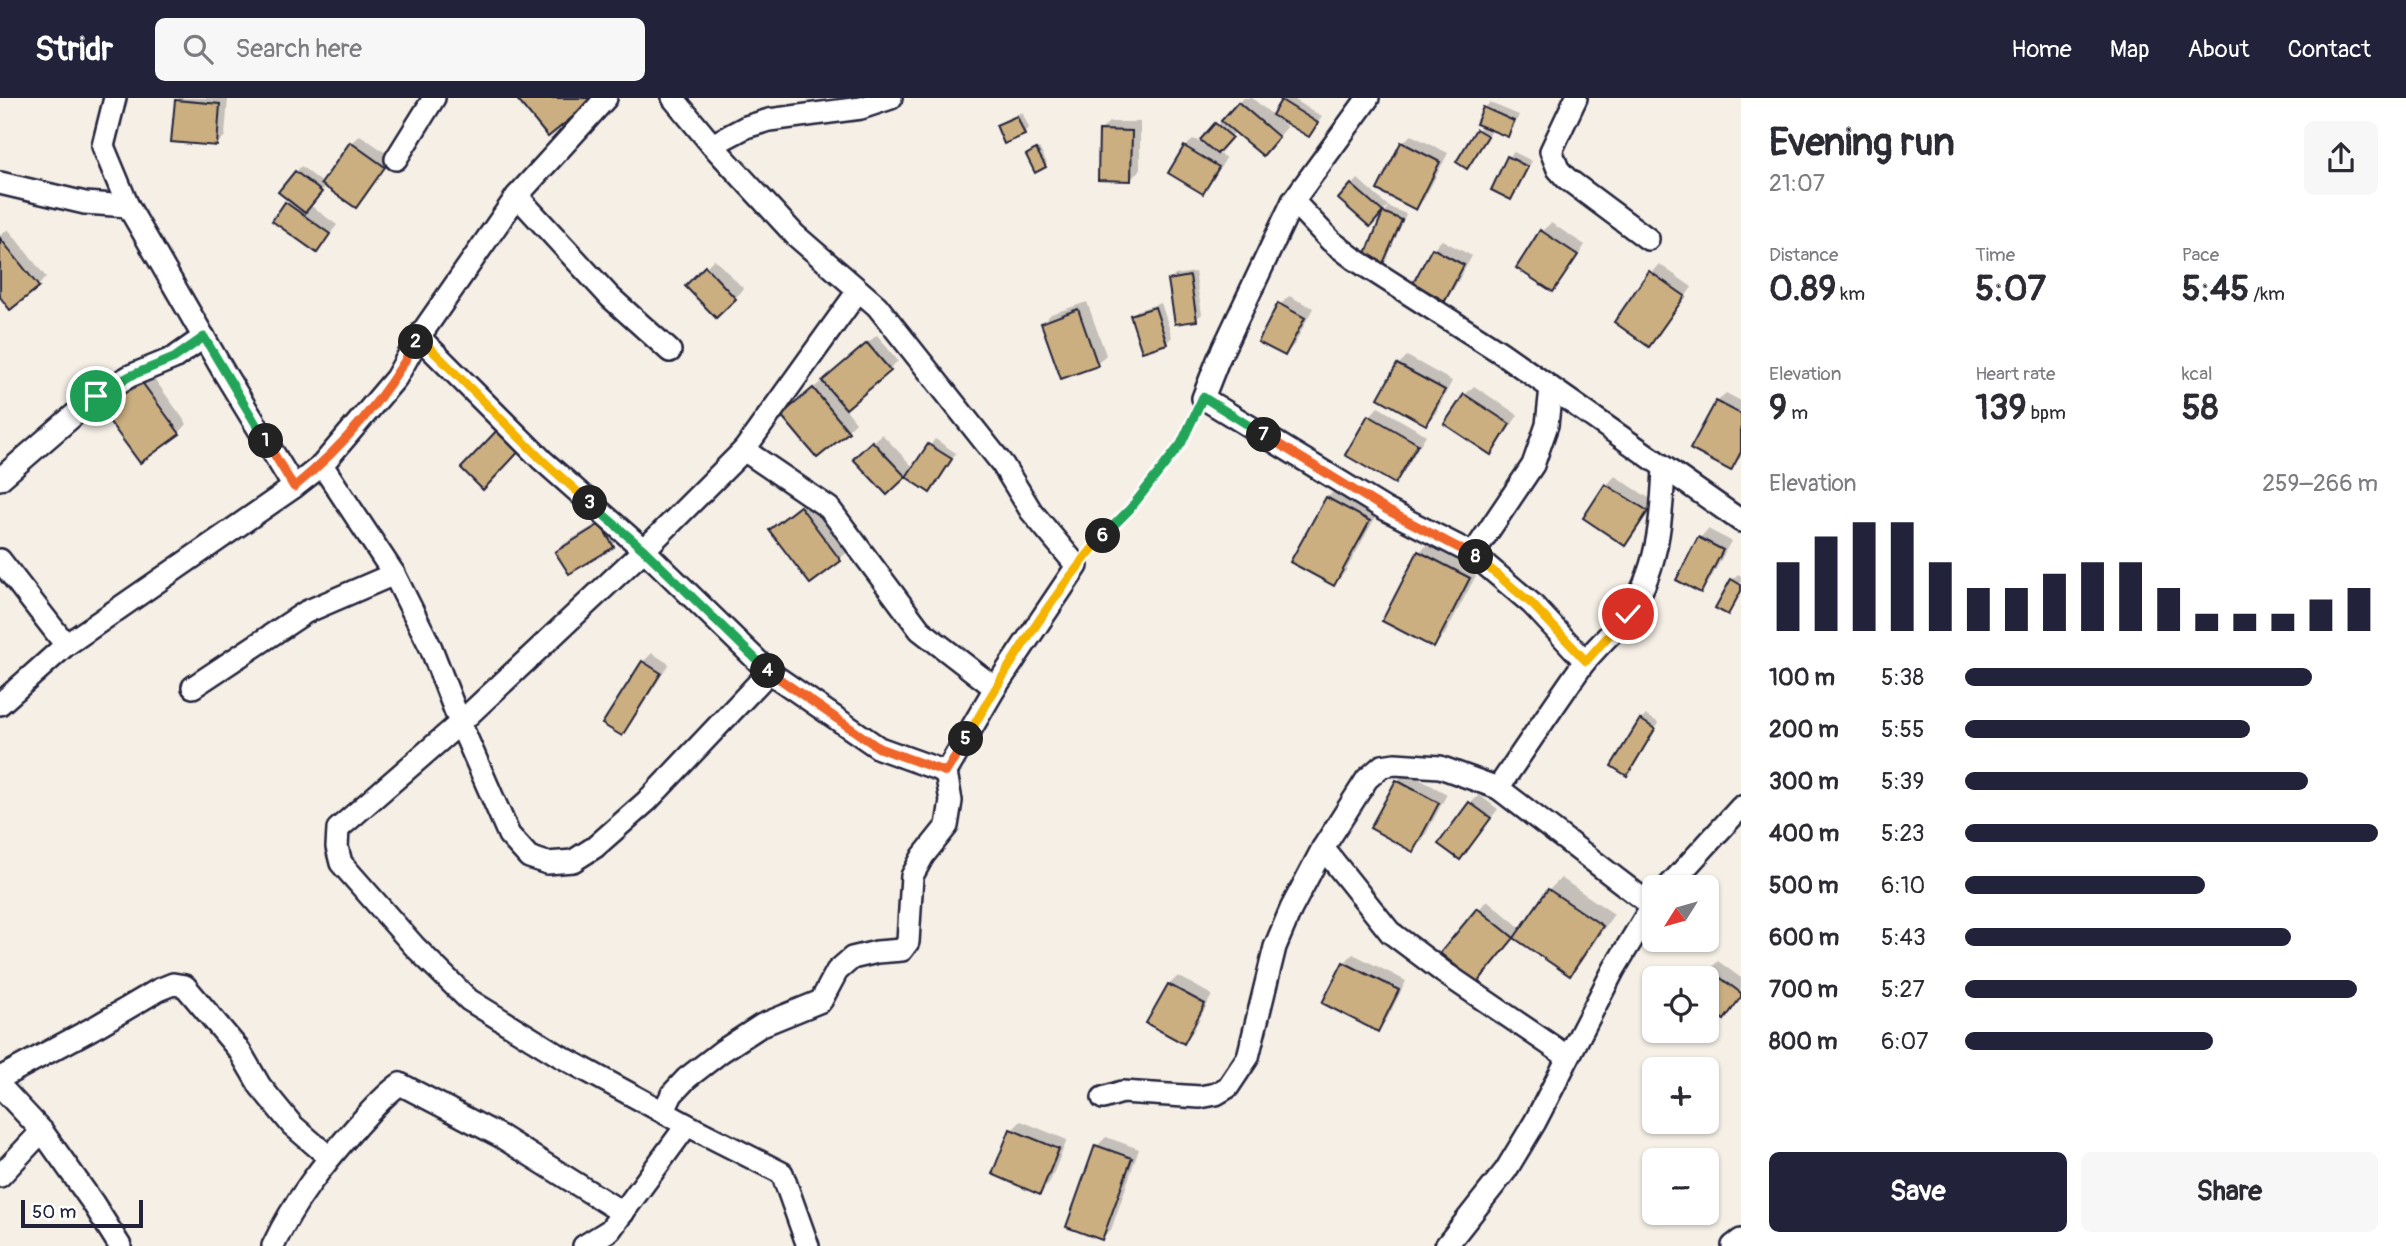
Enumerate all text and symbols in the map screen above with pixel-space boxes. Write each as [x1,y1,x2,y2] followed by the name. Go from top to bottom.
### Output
[155,18,645,81] search box
[35,29,113,70] text: Stridr
[179,30,217,68] icon: search
[235,33,362,65] text: Search here
[2011,35,2072,64] text: Home
[2110,35,2150,64] text: Map
[2188,35,2250,64] text: About
[2288,35,2371,64] text: Contact
[1769,119,1955,167] text: Evening run
[2304,121,2378,195] button: share
[1769,169,1825,198] text: 21:07
[1769,243,1838,267] text: Distance
[1975,243,2015,267] text: Time
[2182,243,2219,267] text: Pace
[1769,267,1836,311] text: 0.89
[1975,267,2046,311] text: 5:07
[2182,267,2249,311] text: 5:45
[1836,282,1865,306] text: km
[2249,282,2285,306] text: /km
[398,324,434,360] pin: 2
[410,329,421,353] text: 2
[1769,362,1841,386] text: Elevation
[1975,362,2055,386] text: Heart rate
[2182,362,2213,386] text: kcal
[66,366,126,426] pin
[77,377,115,415] icon: arrive
[1769,386,1787,430] text: 9
[1975,386,2027,430] text: 139
[2182,386,2218,430] text: 58
[1787,401,1808,425] text: m
[2027,401,2066,425] text: bpm
[1246,418,1282,452] pin: 7
[1258,422,1269,446] text: 7
[248,424,284,458] pin: 1
[262,428,269,452] text: 1
[1769,469,1857,498] text: Elevation
[2262,469,2378,498] text: 259–266 m
[572,486,608,520] pin: 3
[584,490,595,514] text: 3
[1086,518,1120,554] pin: 6
[1097,523,1108,547] text: 6
[1458,540,1494,574] pin: 8
[1471,544,1480,568] text: 8
[1598,584,1658,644] pin
[1609,595,1647,633] icon: check
[750,654,786,688] pin: 4
[762,658,773,682] text: 4
[1769,663,1835,692] text: 100 m
[1881,663,1924,692] text: 5:38
[1769,715,1839,744] text: 200 m
[1881,715,1925,744] text: 5:55
[948,722,984,756] pin: 5
[960,726,971,750] text: 5
[1769,767,1839,796] text: 300 m
[1881,767,1924,796] text: 5:39
[1769,819,1839,848] text: 400 m
[1881,819,1925,848] text: 5:23
[1769,871,1838,900] text: 500 m
[1881,871,1925,900] text: 6:10
[1642,875,1718,952] north arrow
[1642,875,1719,1225] map controls
[1769,923,1839,952] text: 600 m
[1881,923,1926,952] text: 5:43
[1642,966,1719,1043] button: locate
[1769,975,1838,1004] text: 700 m
[1881,975,1925,1004] text: 5:27
[1769,1027,1837,1056] text: 800 m
[1881,1027,1928,1056] text: 6:07
[1642,1057,1719,1134] button: +
[1642,1148,1719,1225] button: −
[1769,1152,2067,1232] button: Save
[2081,1152,2378,1232] button: Share
[21,1197,144,1229] scale bar
[32,1200,76,1224] text: 50 m

